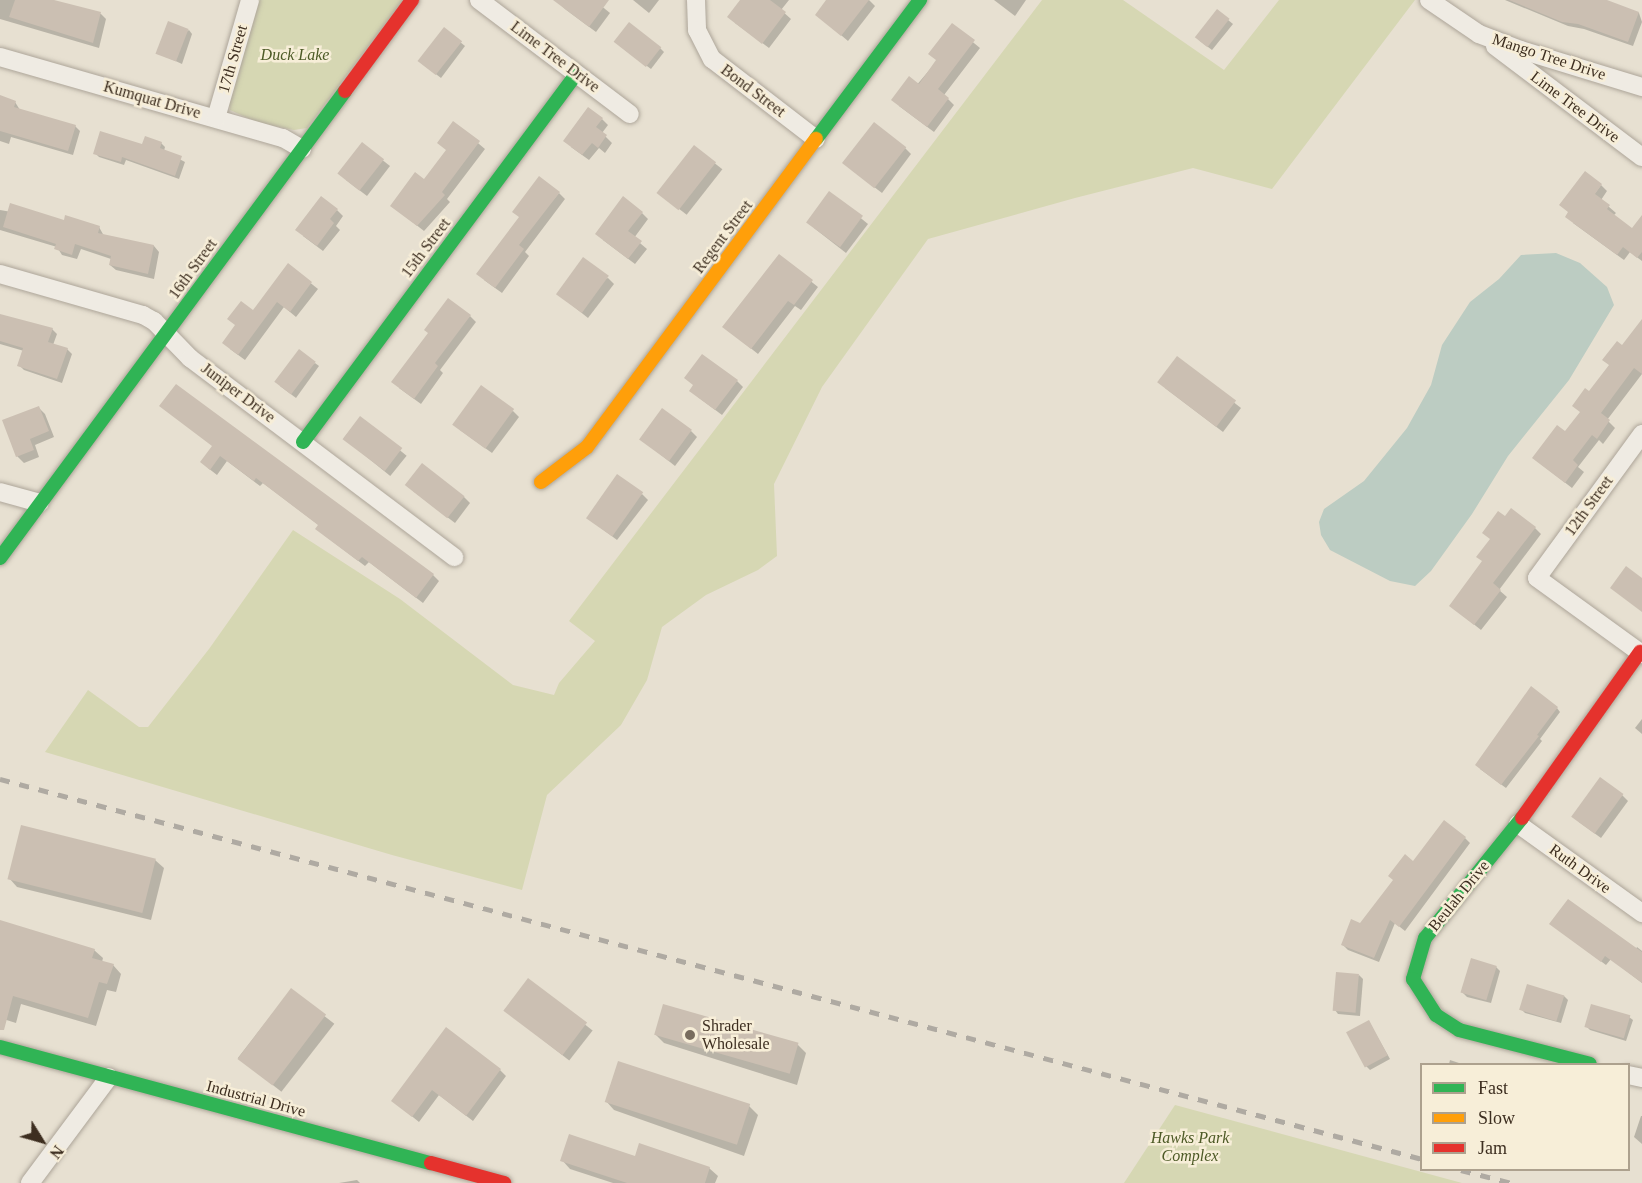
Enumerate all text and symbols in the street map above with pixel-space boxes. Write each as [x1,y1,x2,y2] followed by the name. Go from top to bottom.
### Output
[507,17,603,97] street label: Lime Tree Drive
[214,23,252,95] street label: 17th Street
[1490,30,1608,84] street label: Mango Tree Drive
[261,45,329,65] park label: Duck Lake
[717,60,789,122] street label: Bond Street
[1527,67,1623,147] street label: Lime Tree Drive
[101,77,203,123] street label: Kumquat Drive
[689,197,757,277] street label: Regent Street
[397,214,455,282] street label: 15th Street
[165,235,221,303] street label: 16th Street
[197,359,279,427] street label: Juniper Drive
[1561,472,1617,540] street label: 12th Street
[1545,840,1615,898] street label: Ruth Drive
[1425,857,1493,935] street label: Beulah Drive
[702,1016,770,1054] place label: Shrader Wholesale
[683,1028,697,1042] marker: Shrader Wholesale
[1420,1063,1630,1171] legend
[204,1077,308,1121] street label: Industrial Drive
[1478,1078,1508,1098] text: Fast
[1478,1108,1515,1128] text: Slow
[12,1111,72,1171] north arrow
[1151,1128,1229,1166] park label: Hawks Park Complex
[1478,1138,1507,1158] text: Jam
[47,1142,67,1162] text: N

